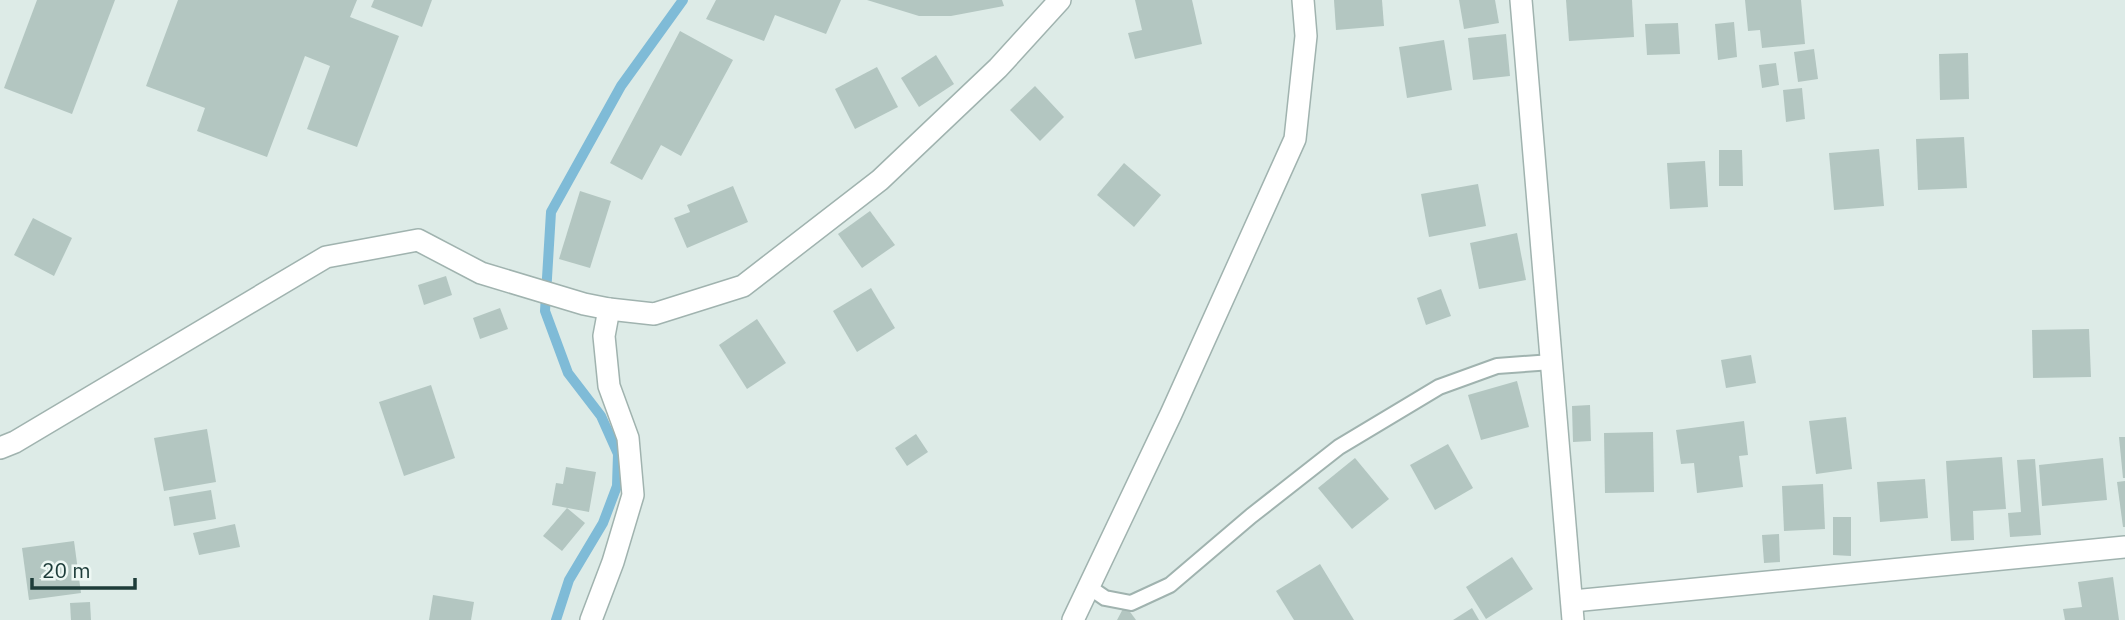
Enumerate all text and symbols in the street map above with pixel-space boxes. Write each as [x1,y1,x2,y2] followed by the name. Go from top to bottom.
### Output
[32,546,135,590] scale bar
[42,556,91,584] text: 20 m

